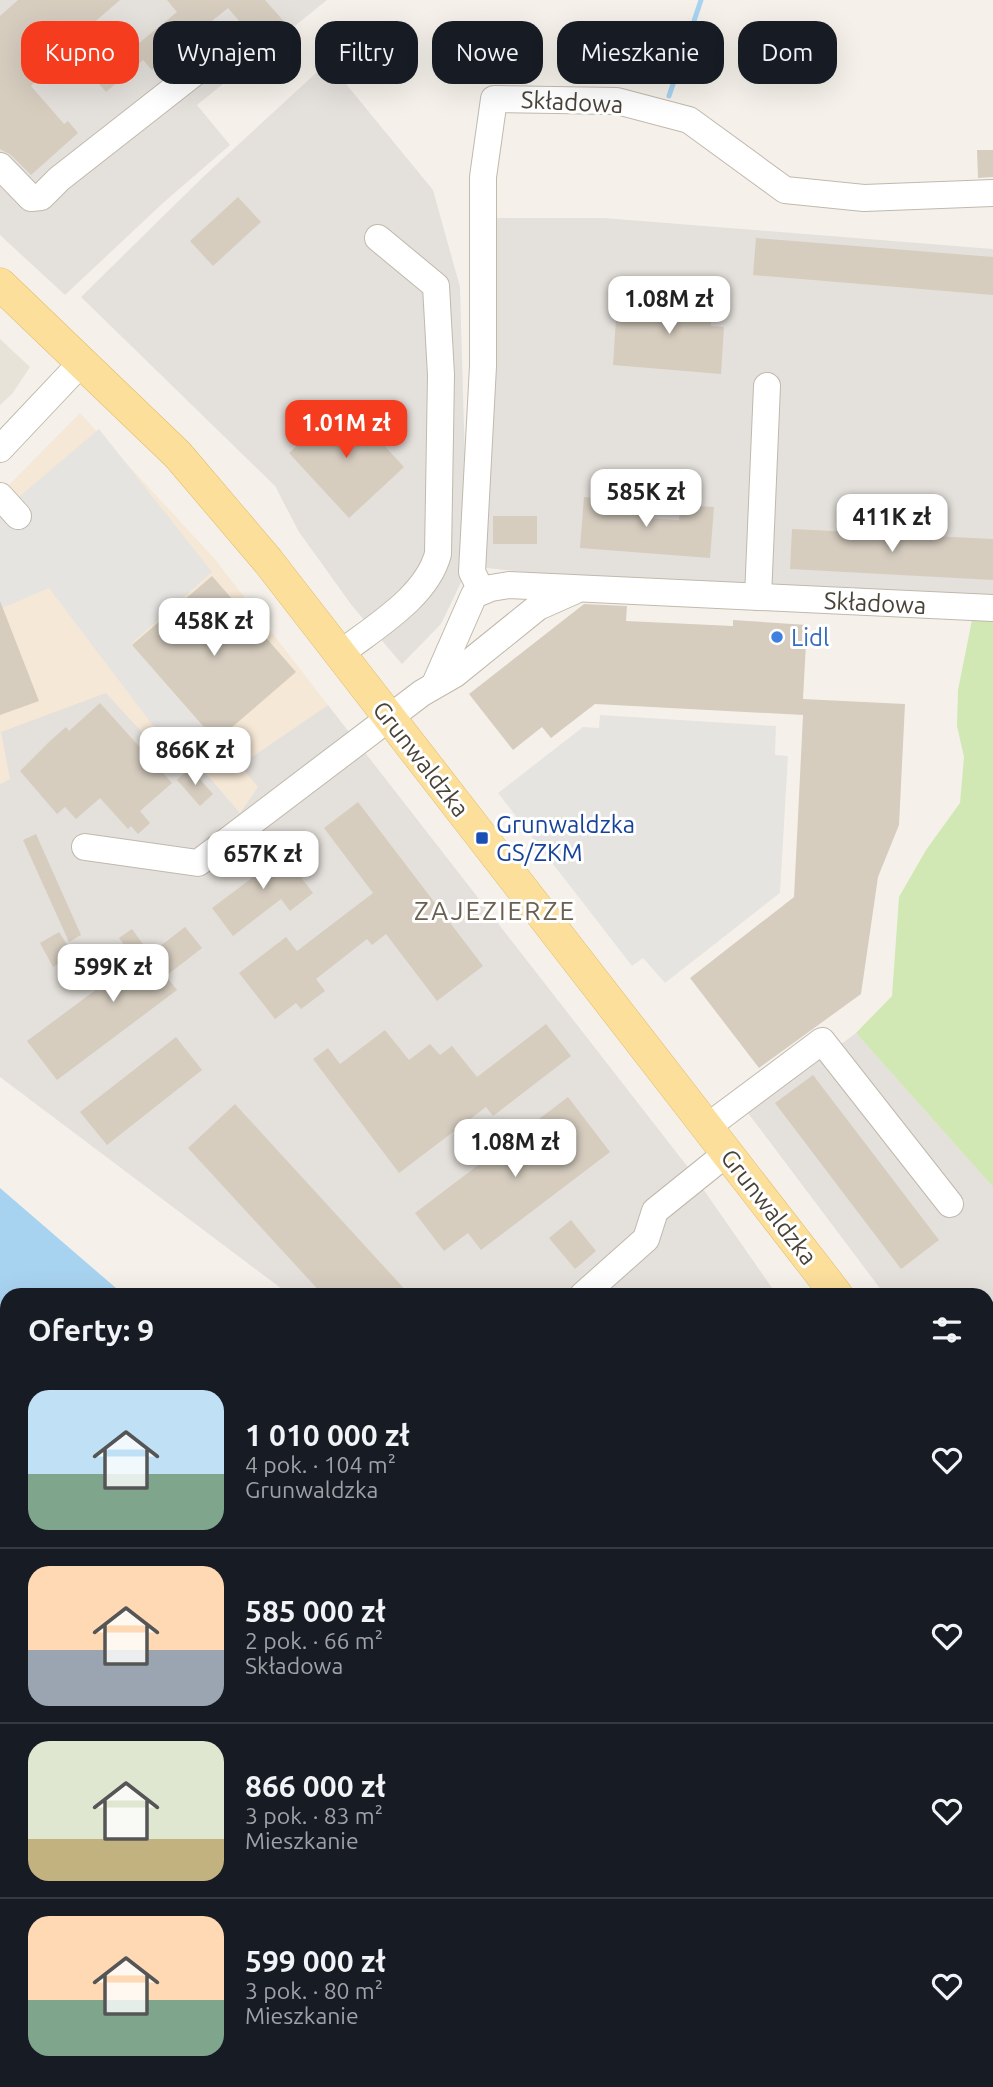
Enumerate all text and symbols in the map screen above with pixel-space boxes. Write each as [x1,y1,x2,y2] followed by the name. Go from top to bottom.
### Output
[21,21,139,84] chip: Kupno
[153,21,301,84] chip: Wynajem
[315,21,418,84] chip: Filtry
[432,21,543,84] chip: Nowe
[557,21,724,84] chip: Mieszkanie
[738,21,837,84] chip: Dom
[520,86,624,118] street label: Składowa
[597,276,741,336] pin: 1.08M zł
[624,286,714,311] text: 1.08M zł
[274,400,418,460] pin: 1.01M zł
[301,410,391,435] text: 1.01M zł
[581,470,711,529] pin: 585K zł
[607,479,685,504] text: 585K zł
[827,494,957,554] pin: 411K zł
[853,504,931,529] text: 411K zł
[823,587,927,619] street label: Składowa
[149,598,279,658] pin: 458K zł
[175,608,253,633] text: 458K zł
[791,624,829,651] place label: Lidl
[769,629,785,645] marker: Lidl
[368,696,474,822] street label: Grunwaldzka
[130,728,260,787] pin: 866K zł
[156,737,234,762] text: 866K zł
[496,811,635,866] place label: Grunwaldzka GS/ZKM
[474,830,490,846] marker: Grunwaldzka GS/ZKM
[198,832,328,891] pin: 657K zł
[224,841,302,866] text: 657K zł
[414,896,576,925] district label: ZAJEZIERZE
[48,944,178,1004] pin: 599K zł
[74,954,152,979] text: 599K zł
[443,1120,587,1179] pin: 1.08M zł
[470,1129,560,1154] text: 1.08M zł
[716,1144,822,1270] street label: Grunwaldzka
[928,1311,966,1349] icon: filters
[28,1313,154,1347] text: Oferty: 9
[84,1418,168,1502] icon: home
[245,1418,410,1452] text: 1 010 000 zł
[928,1441,966,1479] icon: heart
[245,1452,396,1477] text: 4 pok. · 104 m²
[245,1477,378,1502] text: Grunwaldzka
[84,1594,168,1678] icon: home
[245,1594,386,1628] text: 585 000 zł
[928,1617,966,1655] icon: heart
[245,1628,383,1653] text: 2 pok. · 66 m²
[245,1653,343,1678] text: Składowa
[84,1769,168,1853] icon: home
[245,1769,386,1803] text: 866 000 zł
[928,1792,966,1830] icon: heart
[245,1803,383,1828] text: 3 pok. · 83 m²
[245,1828,359,1853] text: Mieszkanie
[84,1944,168,2028] icon: home
[245,1944,386,1978] text: 599 000 zł
[928,1967,966,2005] icon: heart
[245,1978,383,2003] text: 3 pok. · 80 m²
[245,2003,359,2028] text: Mieszkanie

